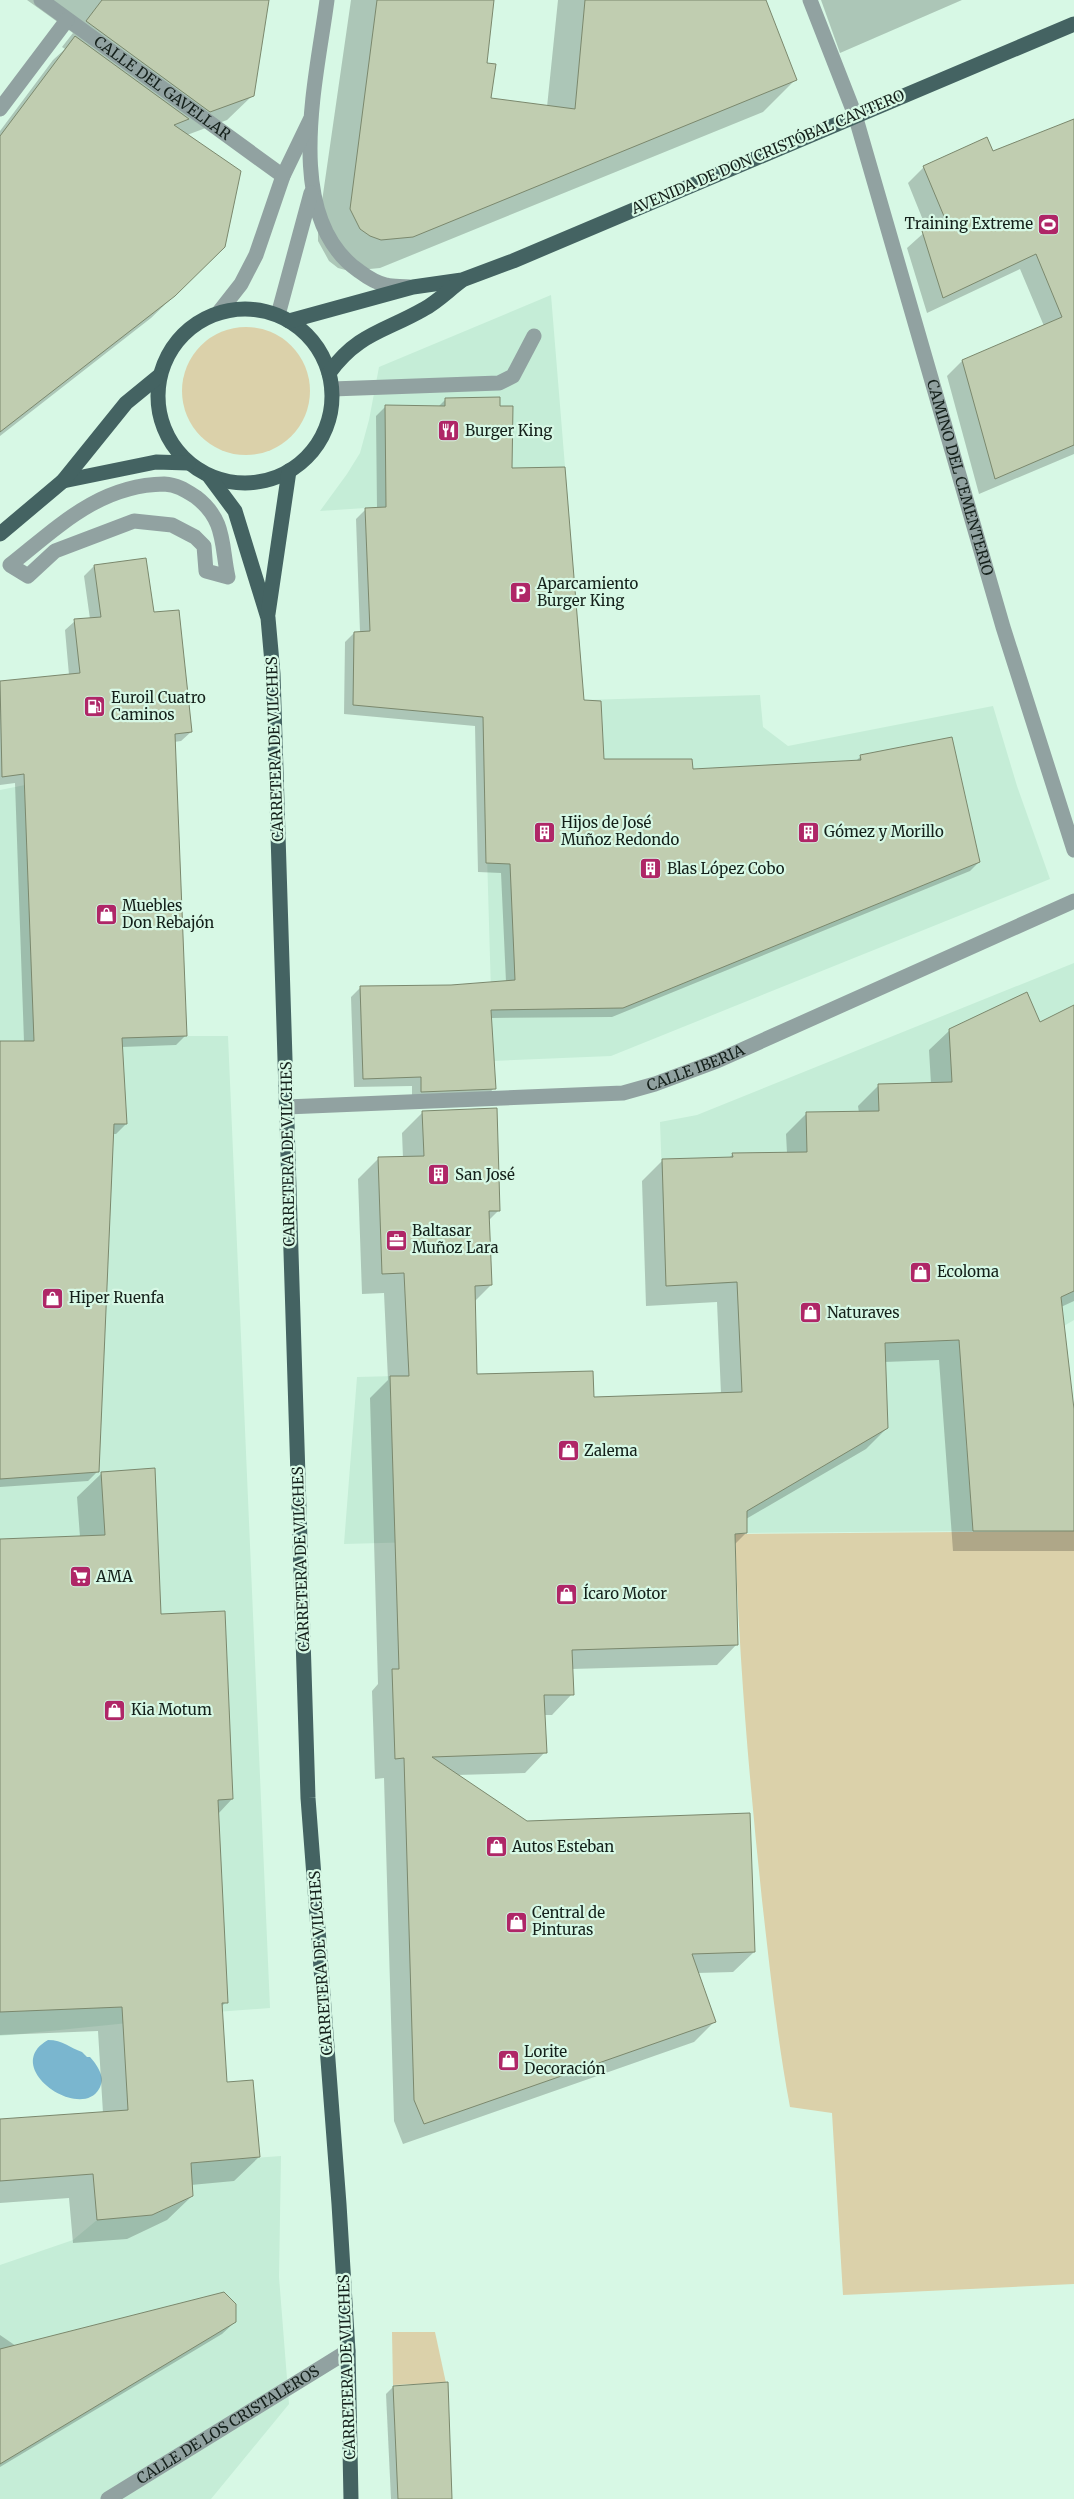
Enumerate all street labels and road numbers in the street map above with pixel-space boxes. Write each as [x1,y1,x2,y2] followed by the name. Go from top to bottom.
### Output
[90,32,235,144] street label: CALLE DEL GAVELLAR
[627,84,907,218] street label: AVENIDA DE DON CRISTÓBAL CANTERO
[923,377,998,578] street label: CAMINO DEL CEMENTERIO
[262,656,287,842] street label: CARRETERA DE VILCHES
[644,1040,748,1095] street label: CALLE IBERIA
[276,1061,299,1247] street label: CARRETERA DE VILCHES
[288,1466,313,1652] street label: CARRETERA DE VILCHES
[305,1870,336,2056] street label: CARRETERA DE VILCHES
[334,2274,359,2460] street label: CARRETERA DE VILCHES
[133,2361,323,2488] street label: CALLE DE LOS CRISTALEROS

